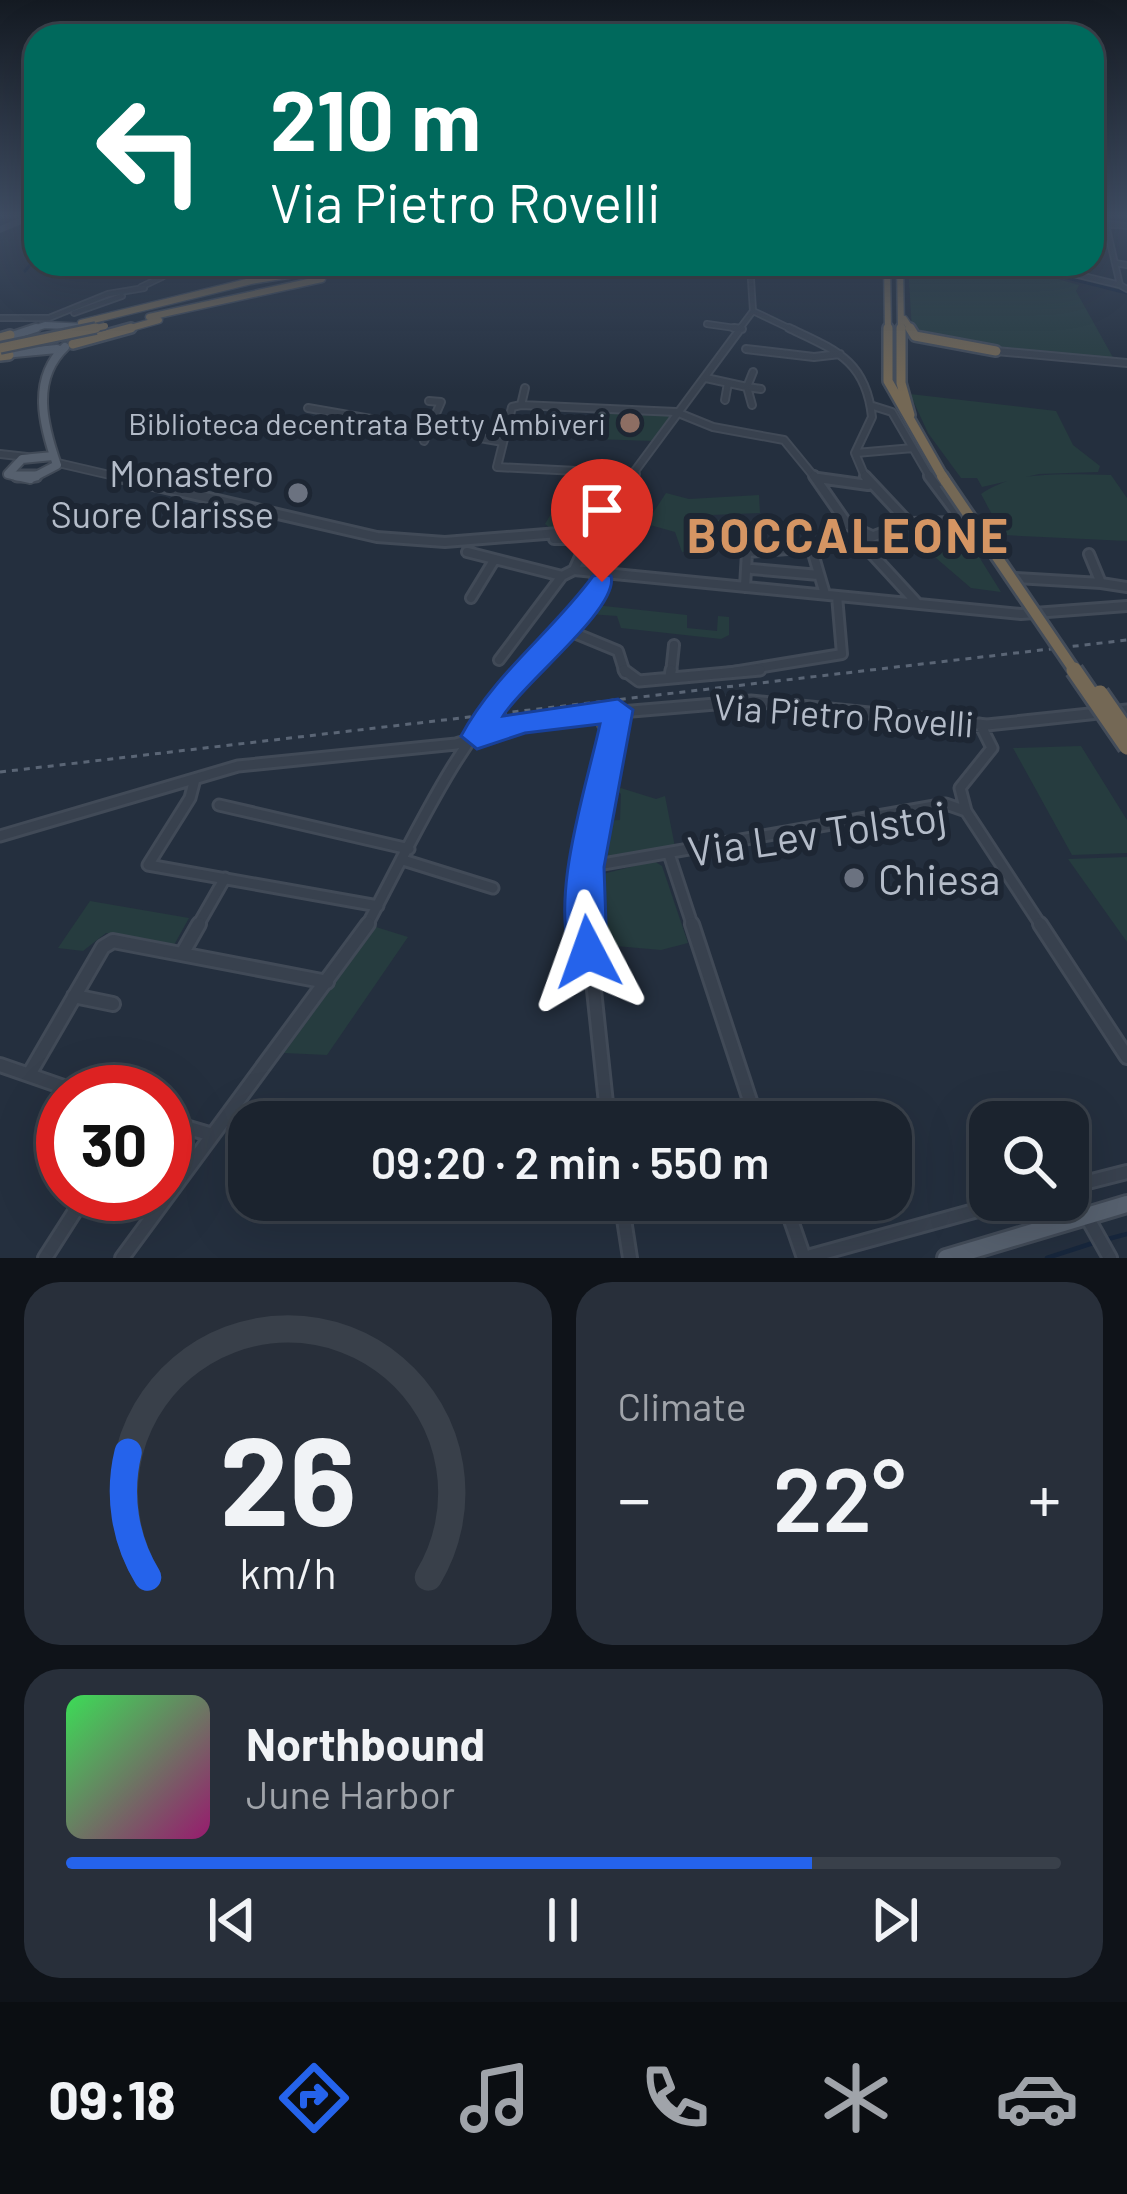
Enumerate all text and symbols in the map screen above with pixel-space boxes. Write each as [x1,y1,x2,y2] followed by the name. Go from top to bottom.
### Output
[270,67,481,168] text: 210 m
[72,72,228,228] icon: left
[270,169,661,234] text: Via Pietro Rovelli
[128,405,606,441] place label: Biblioteca decentrata Betty Ambiveri
[617,410,643,436] marker: Biblioteca decentrata Betty Ambiveri
[51,451,274,535] place label: Monastero Suore Clarisse
[551,459,653,582] pin
[569,477,635,543] icon: arrive
[285,480,311,506] marker: Monastero Suore Clarisse
[687,505,1011,563] district label: BOCCALEONE
[713,683,975,745] street label: Via Pietro Rovelli
[684,789,950,876] street label: Via Lev Tolstoj
[878,853,1001,903] place label: Chiesa
[841,865,867,891] marker: Chiesa
[525,889,651,1015] position arrow
[36,1065,192,1221] speed limit sign: 30
[969,1101,1089,1221] map controls
[969,1101,1089,1221] button: search
[371,1134,769,1188] text: 09:20 · 2 min · 550 m
[618,1382,747,1429] text: Climate
[219,1401,356,1551] text: 26
[773,1442,906,1550] text: 22°
[618,1457,651,1536] text: −
[1028,1457,1061,1536] text: +
[239,1545,336,1597] text: km/h
[246,1716,485,1770] text: Northbound
[246,1770,455,1817] text: June Harbor
[199,1887,265,1953] icon: previous
[530,1887,596,1953] icon: pause
[862,1887,928,1953] icon: next
[272,2056,356,2140] icon: directions
[453,2056,537,2140] icon: music
[633,2056,717,2140] icon: phone
[814,2056,898,2140] icon: climate
[995,2056,1079,2140] icon: car
[48,2066,176,2131] text: 09:18

